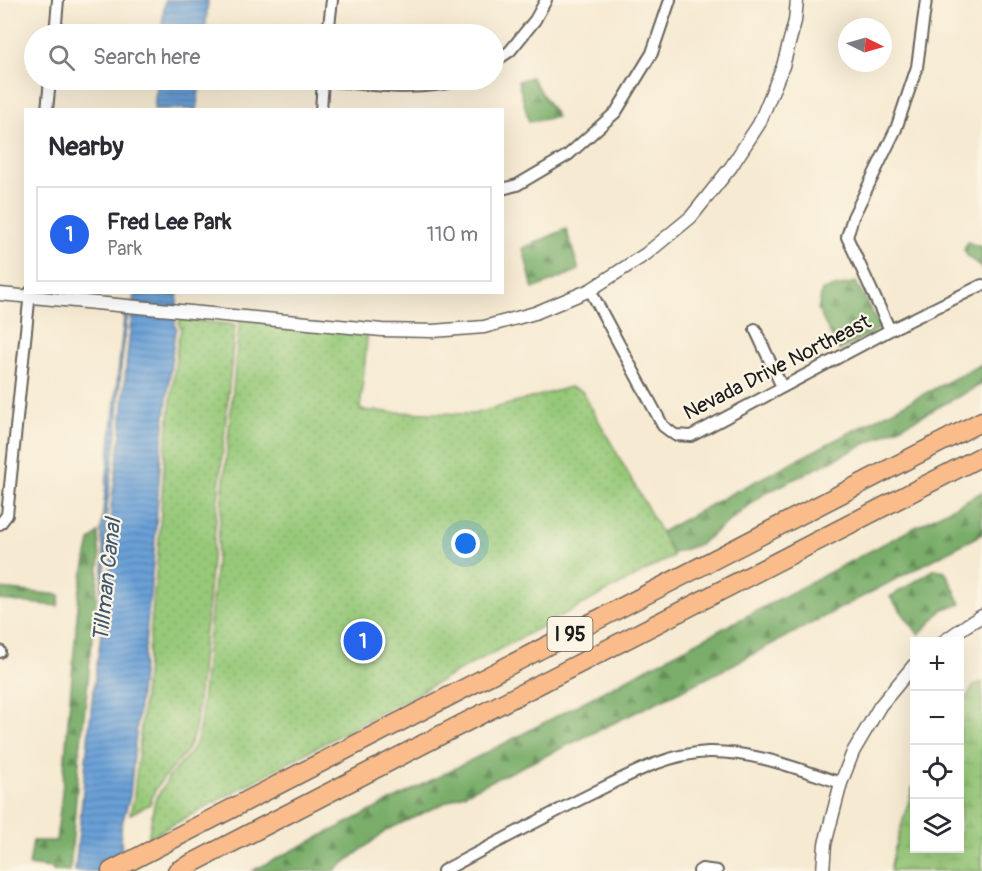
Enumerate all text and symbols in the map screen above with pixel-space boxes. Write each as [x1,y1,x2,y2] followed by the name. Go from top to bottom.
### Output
[838,18,892,72] north arrow
[24,24,504,90] search box
[45,41,78,74] icon: search
[93,43,200,71] text: Search here
[48,131,124,163] text: Nearby
[107,208,231,236] text: Fred Lee Park
[66,222,73,247] text: 1
[427,222,478,247] text: 110 m
[107,236,142,261] text: Park
[679,308,876,426] street label: Nevada Drive Northeast
[87,514,128,643] water label: Tillman Canal
[451,529,480,558] your location
[548,617,592,651] road number: I 95
[344,618,382,664] pin: 1
[910,637,964,853] map controls
[910,637,964,691] button: +
[910,691,964,745] button: −
[910,745,964,799] button: locate
[910,799,964,853] button: layers

